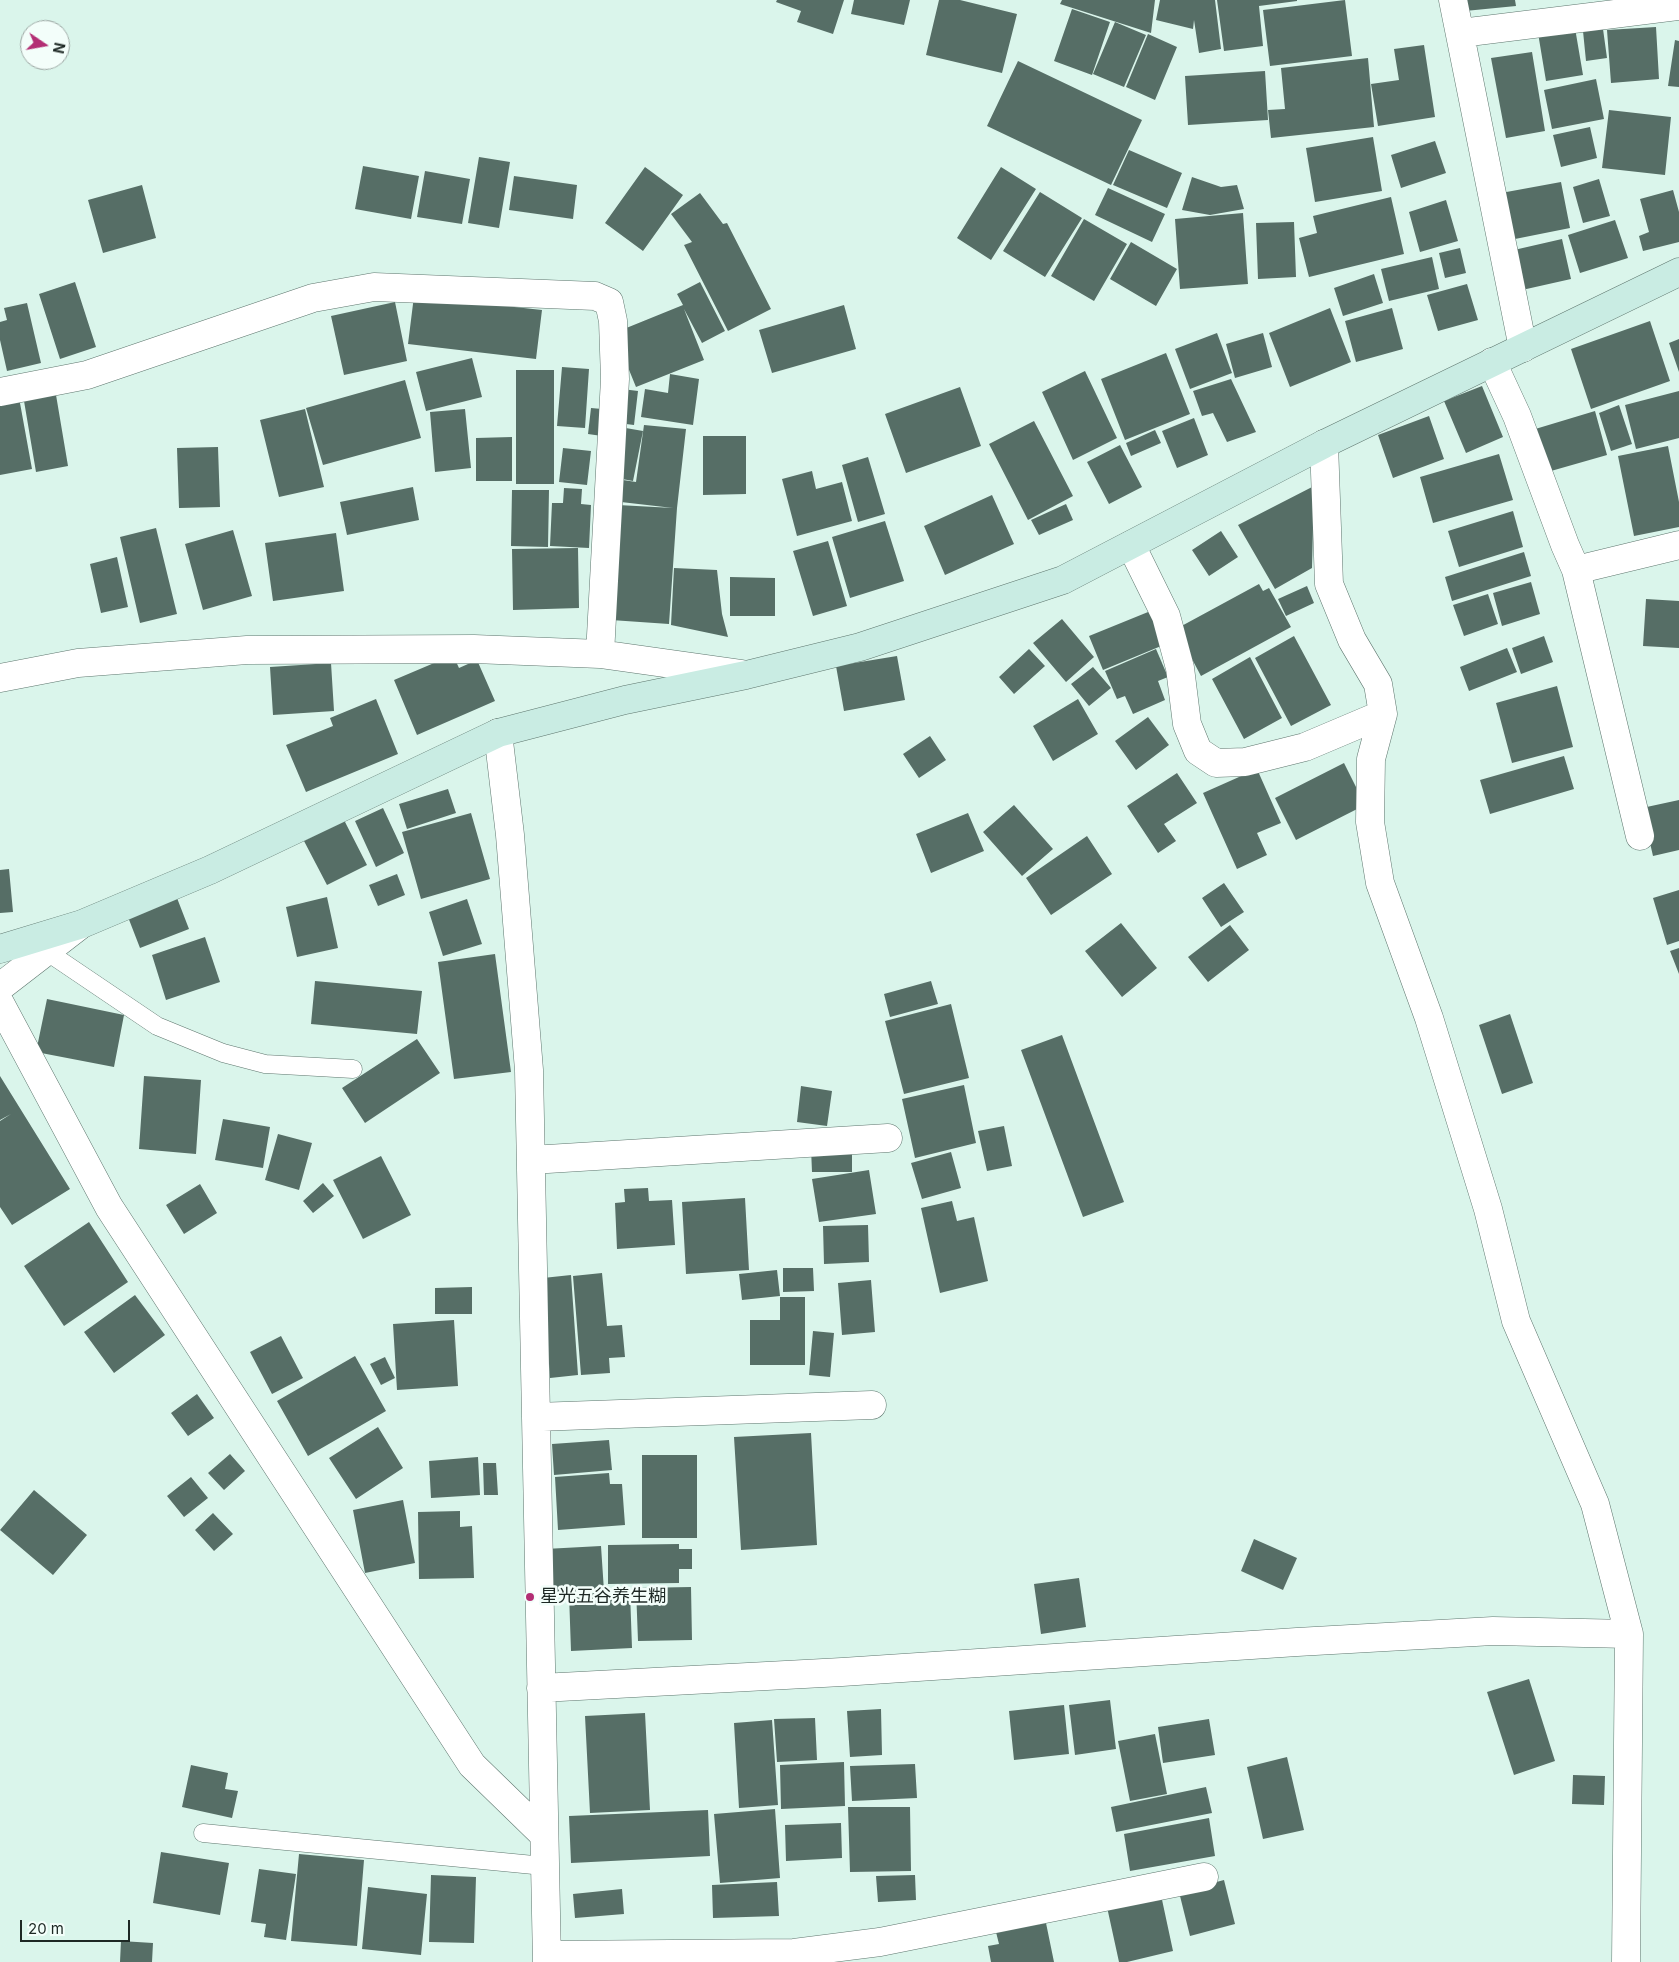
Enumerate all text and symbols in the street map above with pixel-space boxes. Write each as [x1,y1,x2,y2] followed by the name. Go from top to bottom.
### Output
[20,20,70,70] north arrow
[50,41,69,55] text: N
[540,1586,666,1608] place label: 星光五谷养生糊
[524,1591,536,1603] marker: 星光五谷养生糊
[22,1910,132,1942] scale bar
[28,1919,64,1938] text: 20 m

